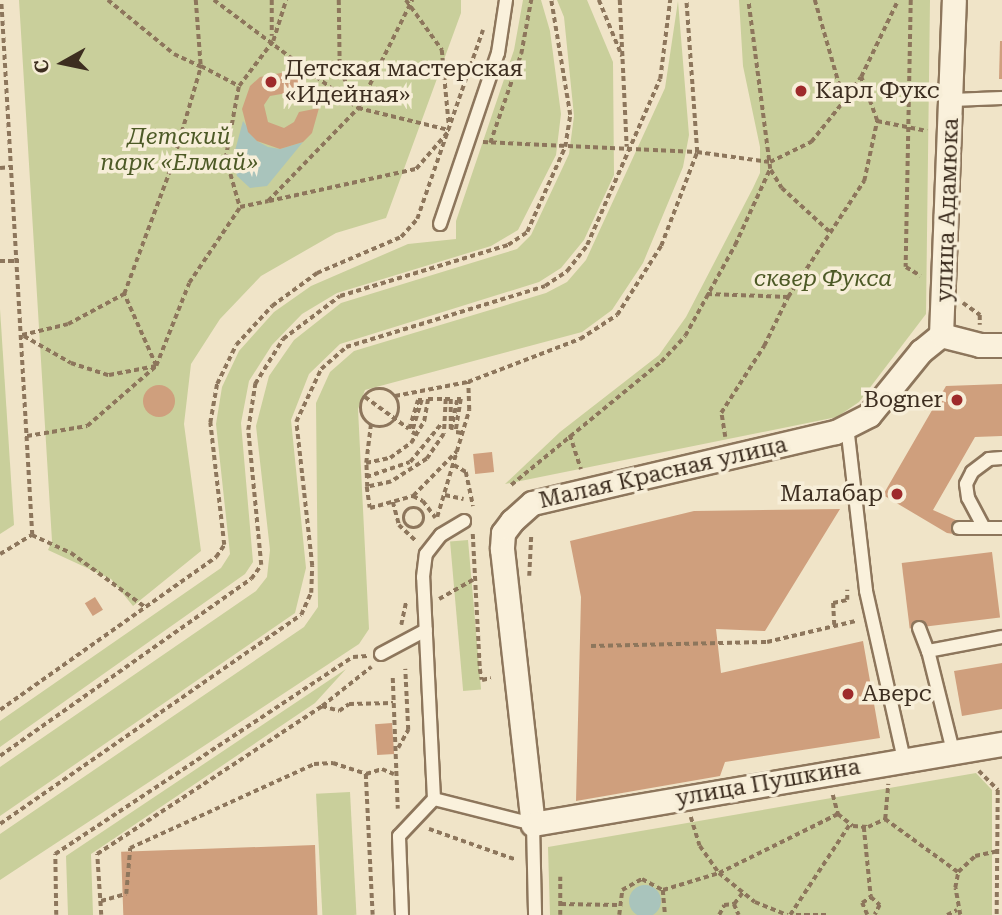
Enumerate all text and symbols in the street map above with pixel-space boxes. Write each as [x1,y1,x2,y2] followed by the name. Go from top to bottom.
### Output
[28,28,98,98] north arrow
[285,55,523,109] place label: Детская мастерская «Идейная»
[29,58,54,75] text: С
[263,74,279,90] marker: Детская мастерская «Идейная»
[815,77,940,105] place label: Карл Фукс
[793,83,809,99] marker: Карл Фукс
[931,117,965,303] street label: улица Адамюка
[100,123,258,177] park label: Детский парк «Елмай»
[754,265,892,293] park label: cквер Фукса
[864,386,943,414] place label: Bogner
[949,392,965,408] marker: Bogner
[536,431,790,515] street label: Малая Красная улица
[780,480,883,508] place label: Малабар
[889,486,905,502] marker: Малабар
[862,680,932,708] place label: Аверс
[840,686,856,702] marker: Аверс
[674,753,862,813] street label: улица Пушкина

